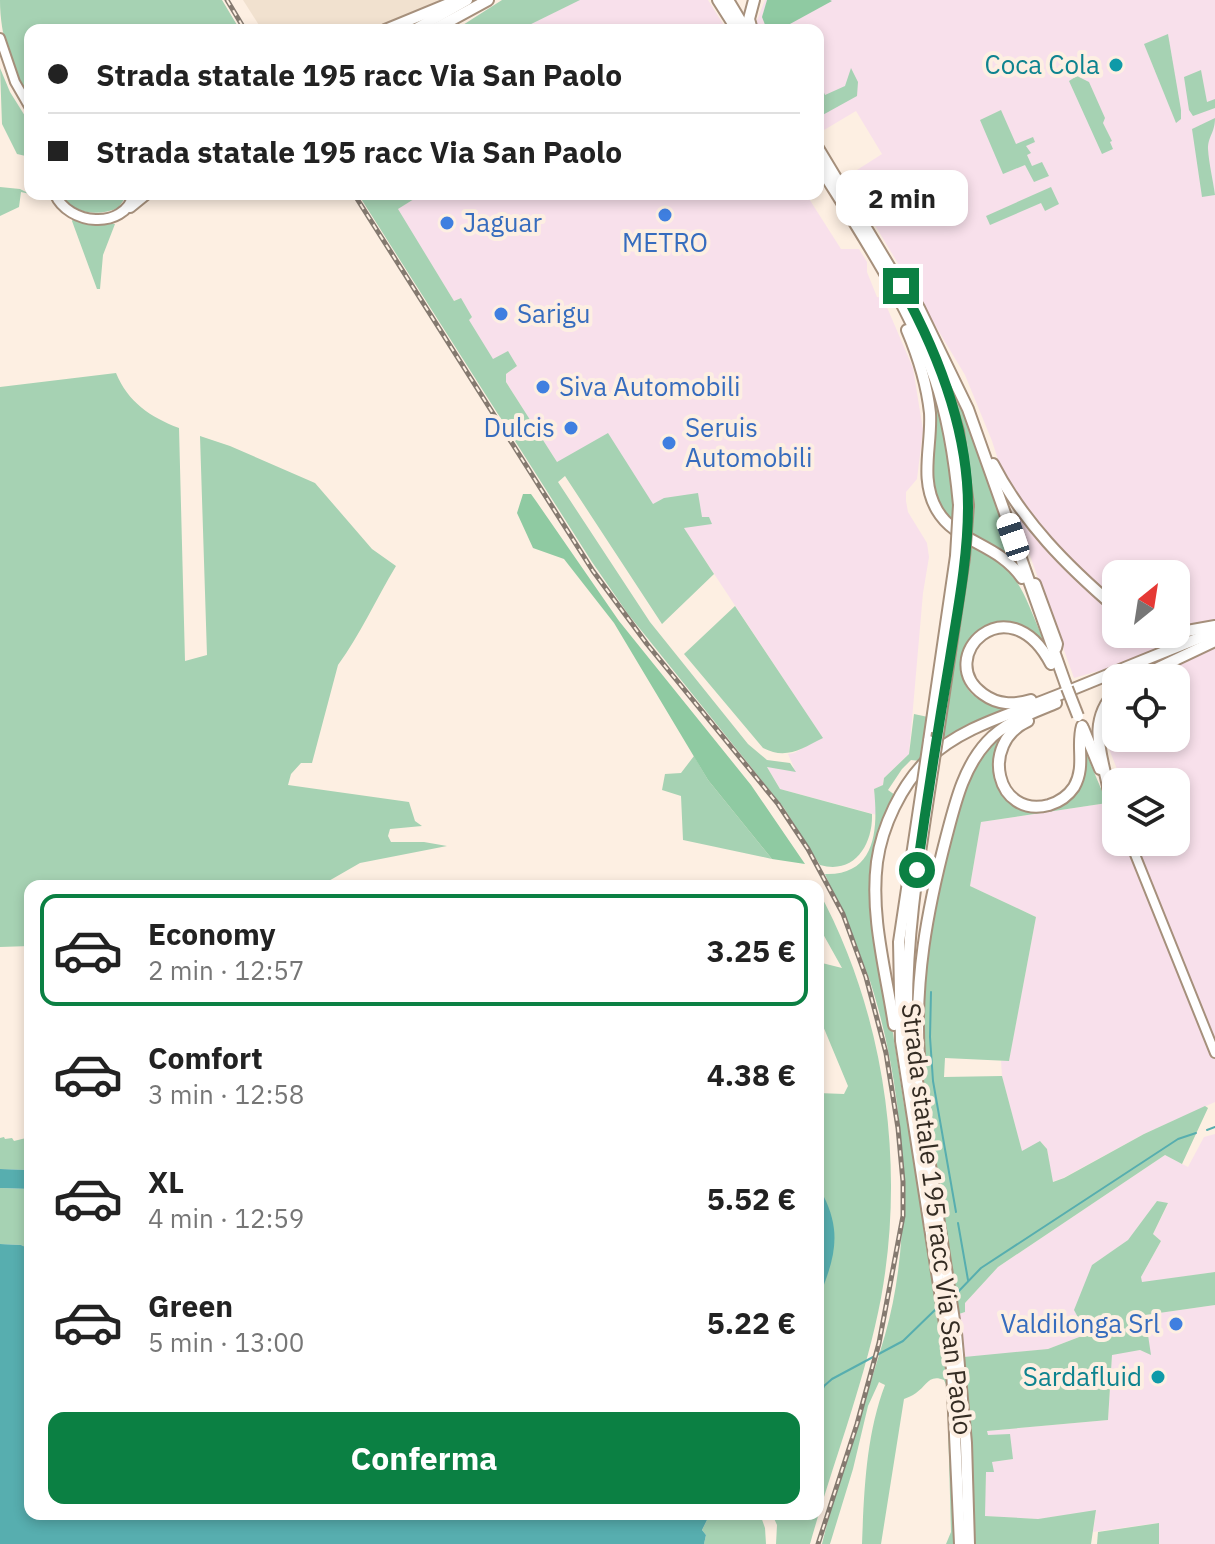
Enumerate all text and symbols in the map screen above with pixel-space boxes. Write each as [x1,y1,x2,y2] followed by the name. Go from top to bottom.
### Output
[985,47,1100,81] place label: Coca Cola
[96,55,622,94] text: Strada statale 195 racc Via San Paolo
[1107,56,1125,74] marker: Coca Cola
[96,132,622,171] text: Strada statale 195 racc Via San Paolo
[835,170,967,226] callout: 2 min
[868,181,936,215] text: 2 min
[463,205,542,239] place label: Jaguar
[656,206,674,224] marker: METRO
[438,214,456,232] marker: Jaguar
[622,225,708,259] place label: METRO
[883,268,919,304] route end
[517,296,590,330] place label: Sarigu
[492,305,510,323] marker: Sarigu
[559,369,741,403] place label: Siva Automobili
[534,378,552,396] marker: Siva Automobili
[483,410,555,444] place label: Dulcis
[685,410,812,474] place label: Seruis Automobili
[562,419,580,437] marker: Dulcis
[660,434,678,452] marker: Seruis Automobili
[994,510,1032,564] car
[1102,560,1190,648] north arrow
[1102,560,1190,856] map controls
[1102,664,1190,752] button: locate
[1102,768,1190,856] button: layers
[899,852,935,888] route start
[52,914,124,986] icon: car
[148,914,276,953] text: Economy
[707,931,796,970] text: 3.25 €
[148,953,304,987] text: 2 min · 12:57
[895,1001,981,1437] street label: Strada statale 195 racc Via San Paolo
[52,1038,124,1110] icon: car
[148,1038,263,1077] text: Comfort
[707,1055,796,1094] text: 4.38 €
[148,1077,304,1111] text: 3 min · 12:58
[52,1162,124,1234] icon: car
[148,1162,184,1201] text: XL
[707,1179,796,1218] text: 5.52 €
[148,1201,304,1235] text: 4 min · 12:59
[52,1286,124,1358] icon: car
[148,1286,233,1325] text: Green
[707,1303,796,1342] text: 5.22 €
[1001,1306,1160,1340] place label: Valdilonga Srl
[1167,1315,1185,1333] marker: Valdilonga Srl
[148,1325,304,1359] text: 5 min · 13:00
[1023,1359,1142,1393] place label: Sardafluid
[1149,1368,1167,1386] marker: Sardafluid
[48,1412,800,1504] button: Conferma

